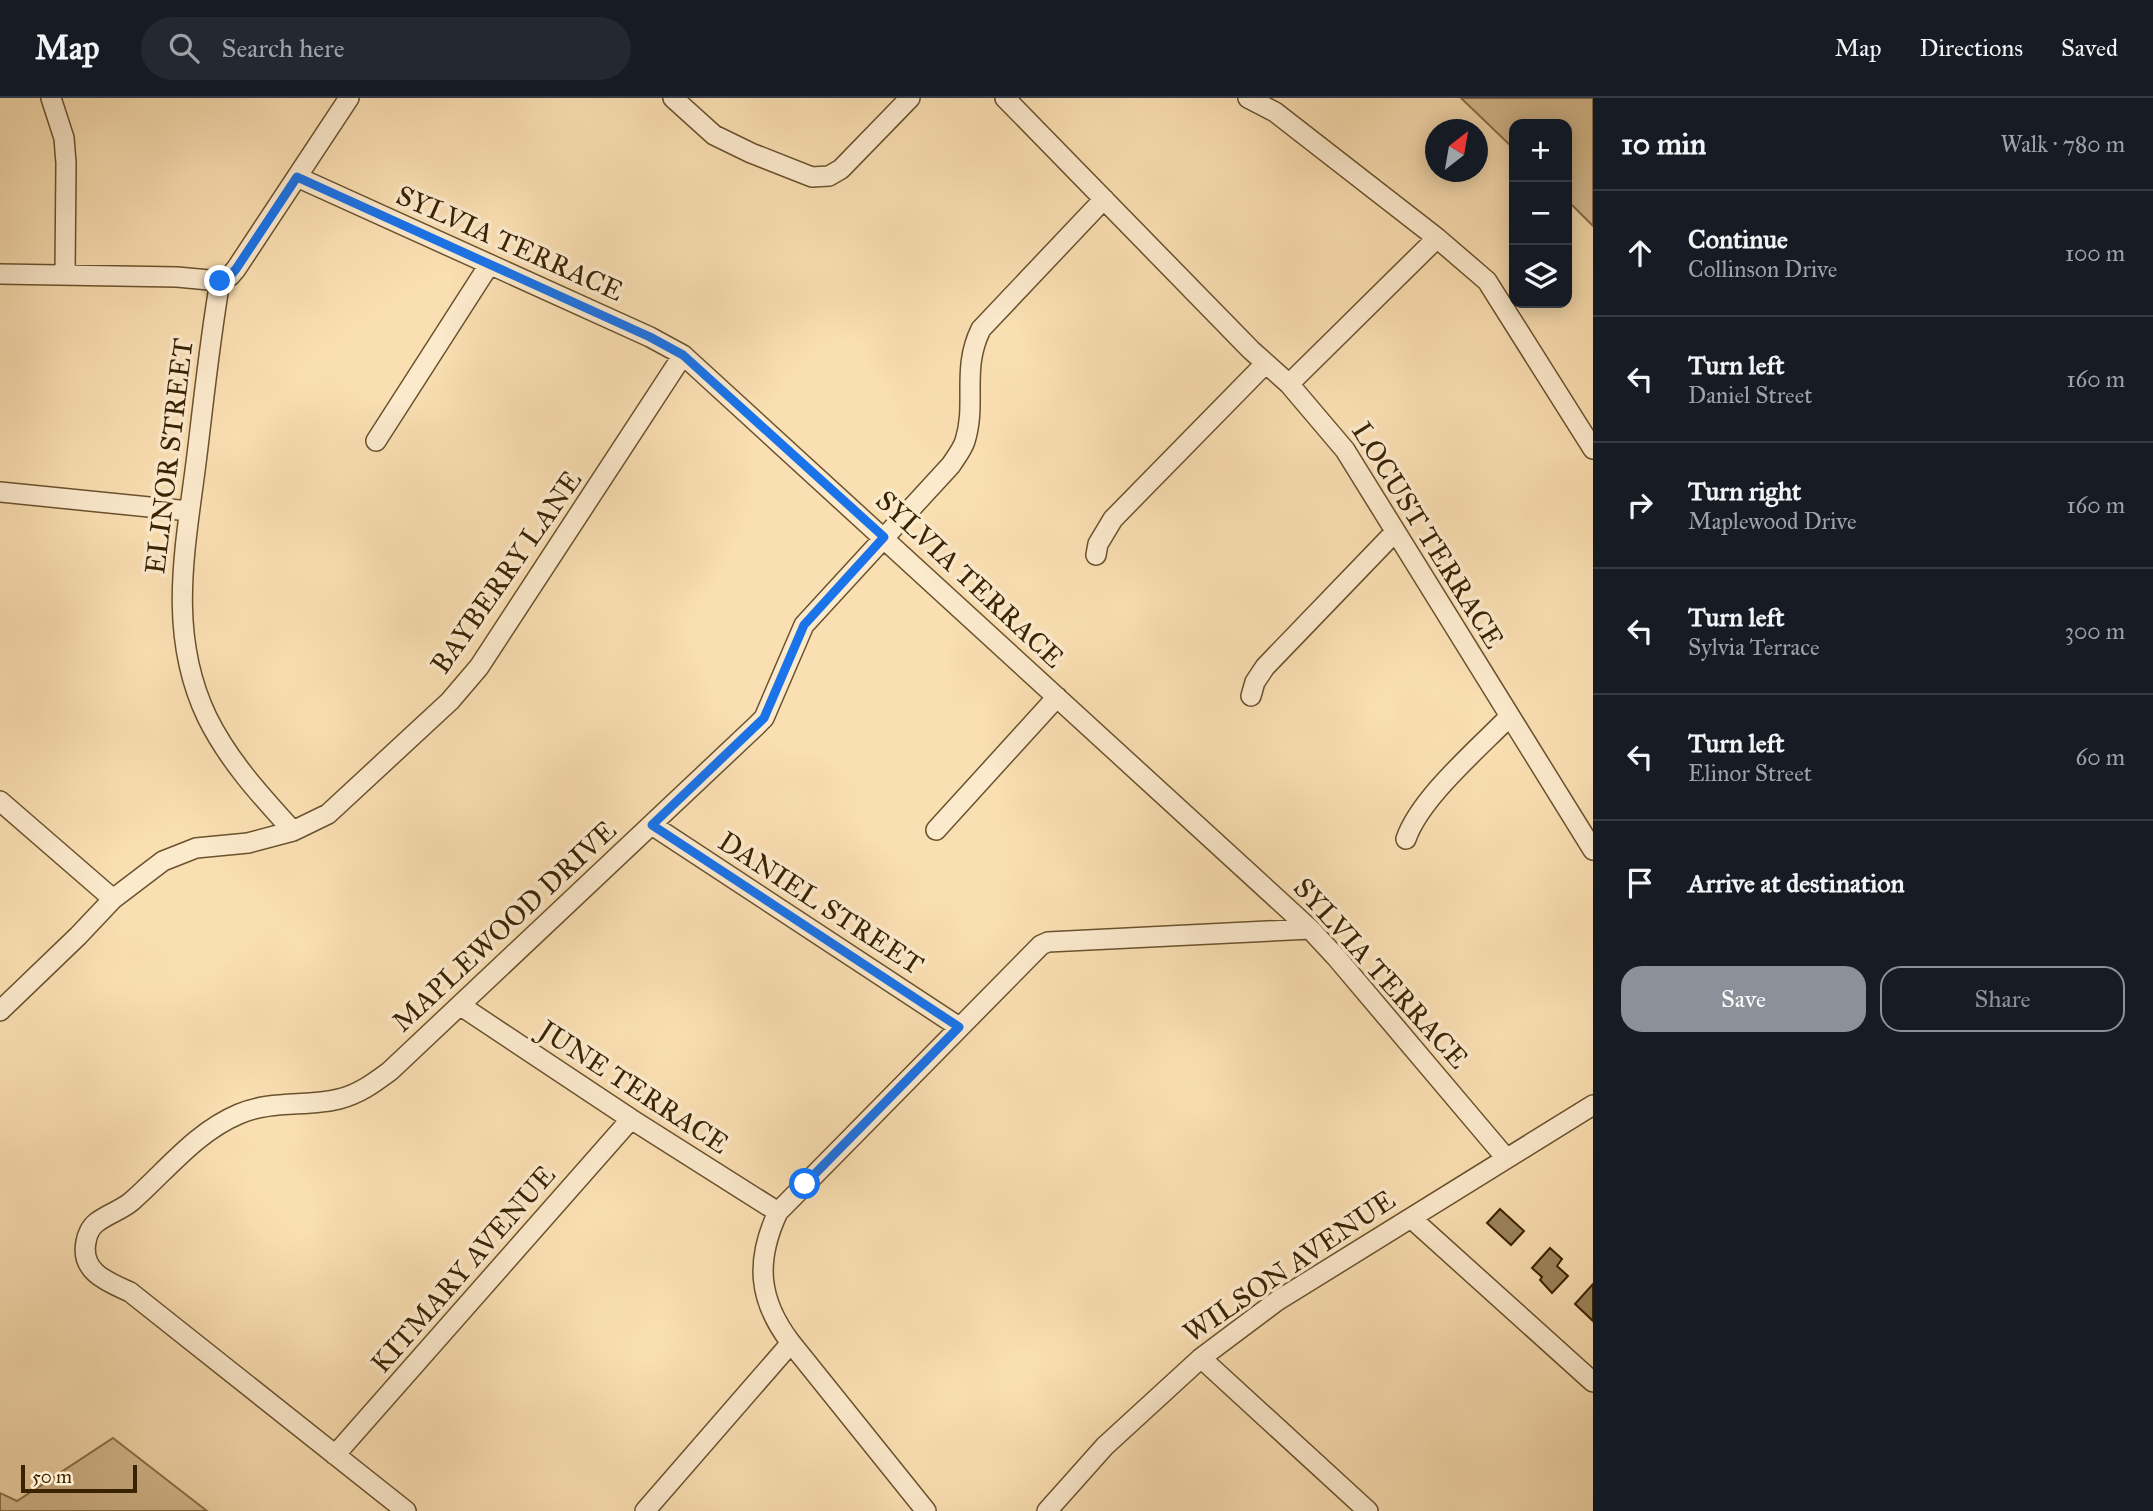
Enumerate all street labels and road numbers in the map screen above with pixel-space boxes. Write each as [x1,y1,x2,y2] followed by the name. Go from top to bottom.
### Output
[391,177,629,309] street label: SYLVIA TERRACE
[137,336,201,576] street label: ELINOR STREET
[1344,415,1512,655] street label: LOCUST TERRACE
[423,464,589,680] street label: BAYBERRY LANE
[869,483,1071,675] street label: SYLVIA TERRACE
[385,813,623,1039] street label: MAPLEWOOD DRIVE
[712,824,930,982] street label: DANIEL STREET
[1286,870,1476,1076] street label: SYLVIA TERRACE
[530,1011,735,1161] street label: JUNE TERRACE
[363,1158,563,1380] street label: KITMARY AVENUE
[1176,1182,1402,1350] street label: WILSON AVENUE

